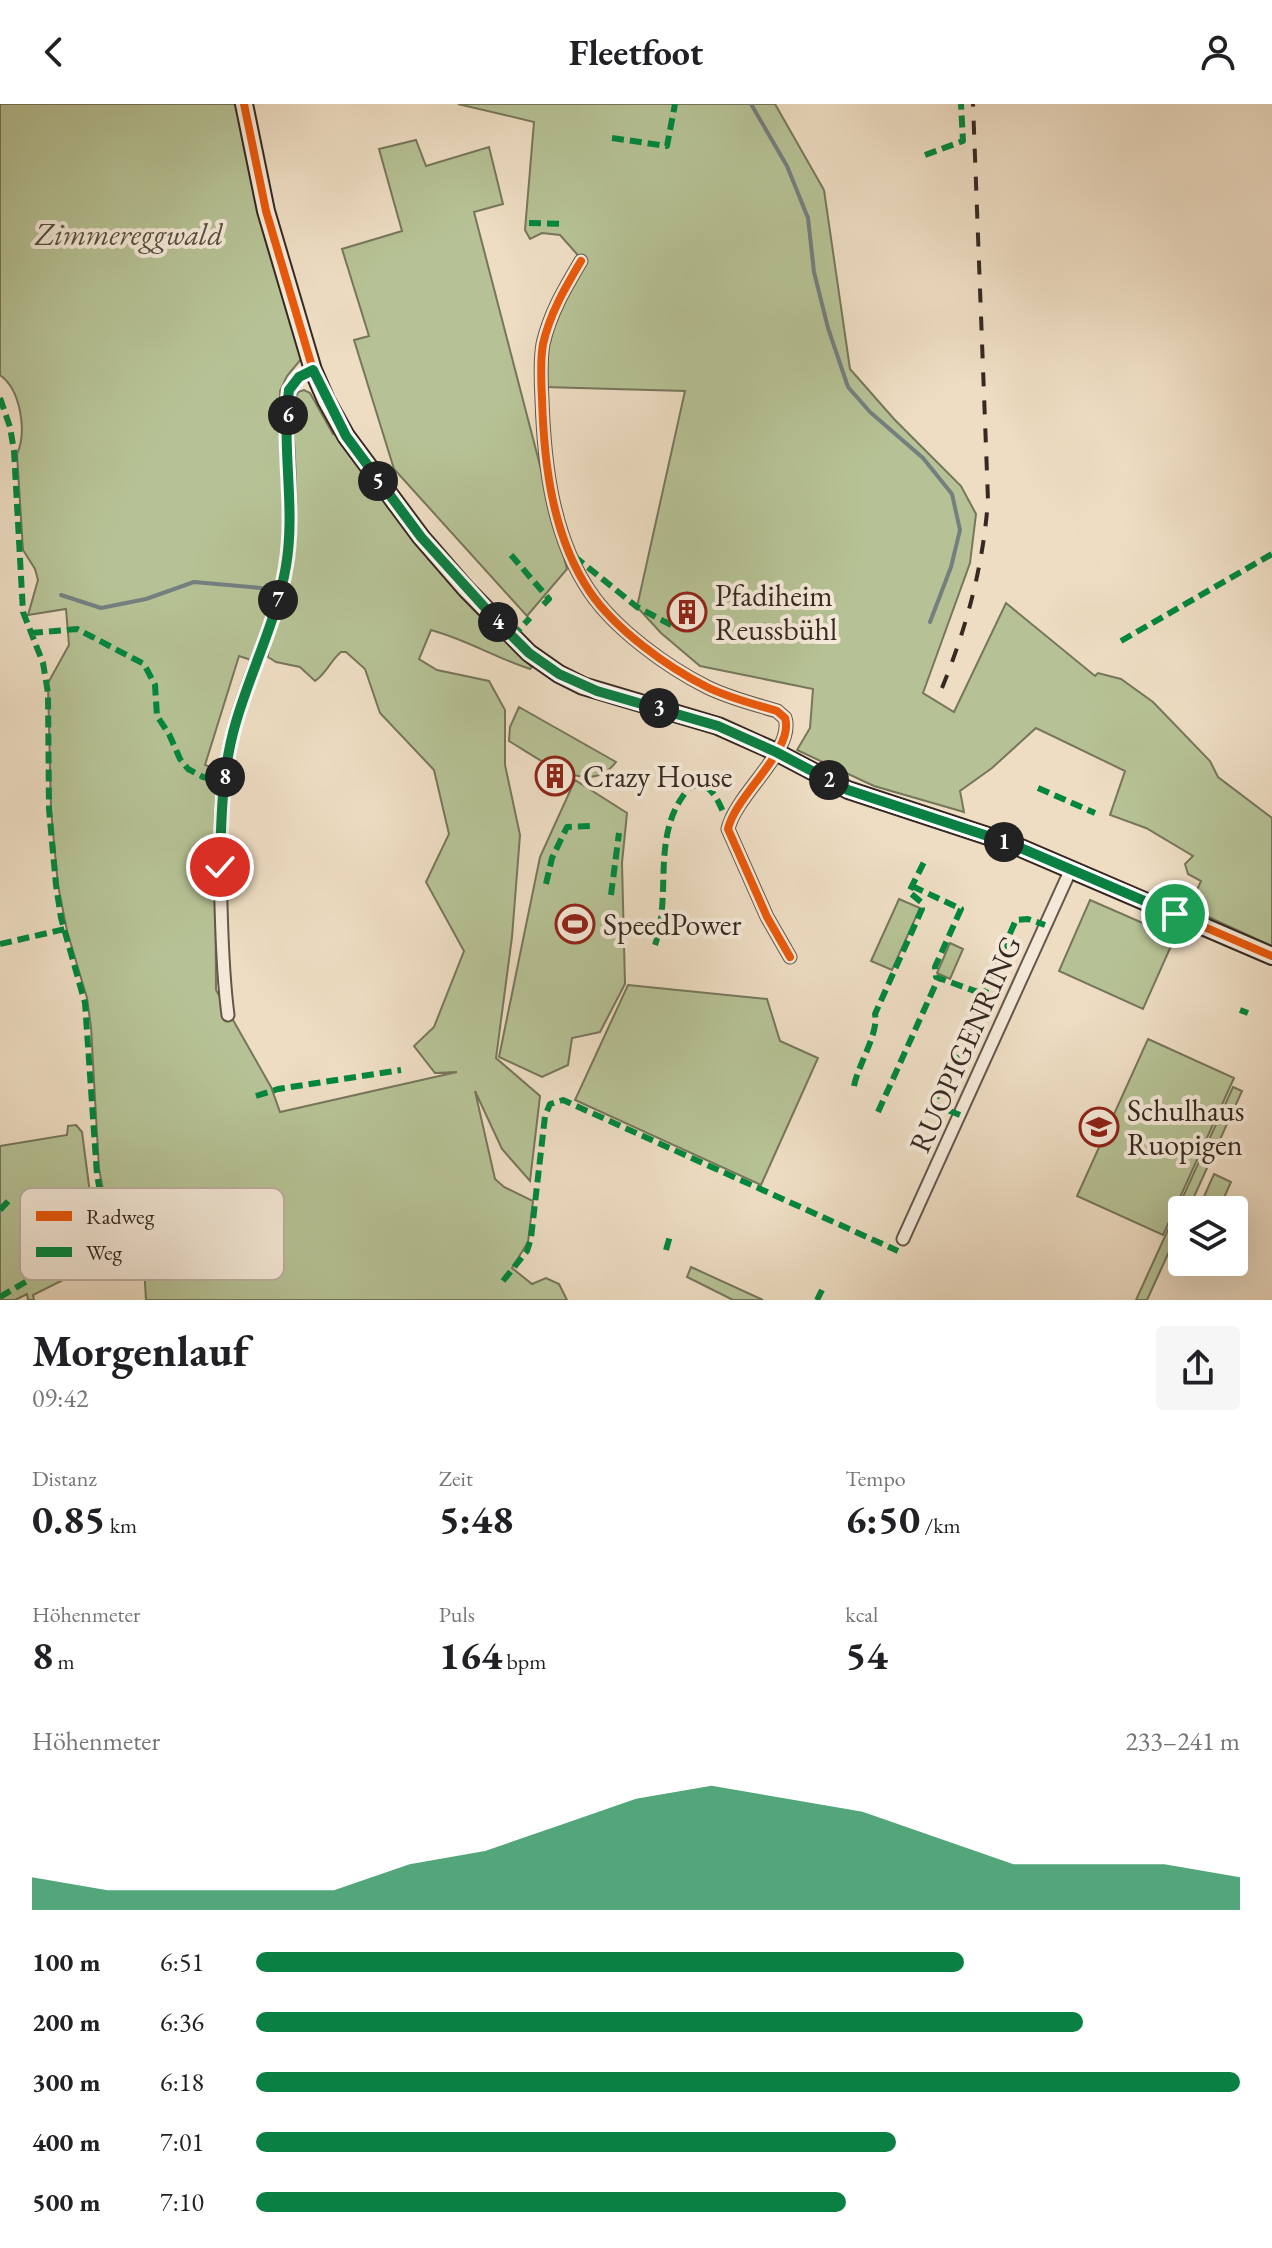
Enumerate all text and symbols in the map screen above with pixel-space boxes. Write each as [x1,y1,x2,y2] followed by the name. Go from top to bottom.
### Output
[569,29,703,76] text: Fleetfoot
[32,30,76,74] icon: back
[1196,30,1240,74] icon: person
[34,215,223,254] park label: Zimmereggwald
[268,395,308,435] pin: 6
[282,400,294,429] text: 6
[358,461,398,501] pin: 5
[372,466,384,495] text: 5
[715,576,837,649] place label: Pfadiheim Reussbühl
[258,580,298,620] pin: 7
[272,585,284,614] text: 7
[666,591,708,633] building icon: Pfadiheim Reussbühl
[478,602,518,642] pin: 4
[492,607,504,636] text: 4
[639,688,679,728] pin: 3
[653,693,665,722] text: 3
[534,755,576,797] building icon: Crazy House
[205,757,245,797] pin: 8
[583,757,733,796] place label: Crazy House
[809,760,849,800] pin: 2
[219,762,231,791] text: 8
[823,765,835,794] text: 2
[984,822,1024,862] pin: 1
[998,827,1010,856] text: 1
[186,833,254,901] pin
[198,845,242,889] icon: check
[1141,880,1209,948] pin
[1153,892,1197,936] icon: arrive
[554,903,596,945] sports icon: SpeedPower
[603,905,741,944] place label: SpeedPower
[900,930,1030,1158] street label: RUOPIGENRING
[1127,1091,1245,1164] place label: Schulhaus Ruopigen
[1078,1106,1120,1148] school or university icon: Schulhaus Ruopigen
[20,1188,284,1280] legend
[1168,1196,1248,1276] map controls
[1168,1196,1248,1276] button: layers
[86,1202,155,1231] text: Radweg
[86,1238,123,1267] text: Weg
[32,1322,249,1379] text: Morgenlauf
[1156,1326,1240,1410] button: share
[32,1381,88,1415] text: 09:42
[32,1464,97,1493] text: Distanz
[439,1464,473,1493] text: Zeit
[845,1464,906,1493] text: Tempo
[32,1493,105,1545] text: 0.85
[439,1493,513,1545] text: 5:48
[845,1493,920,1545] text: 6:50
[105,1511,137,1540] text: km
[920,1511,961,1540] text: /km
[32,1600,140,1629] text: Höhenmeter
[439,1600,475,1629] text: Puls
[845,1600,878,1629] text: kcal
[32,1629,53,1681] text: 8
[439,1629,502,1681] text: 164
[845,1629,888,1681] text: 54
[53,1647,75,1676] text: m
[502,1647,546,1676] text: bpm
[32,1724,160,1758] text: Höhenmeter
[1125,1724,1240,1758] text: 233–241 m
[32,1945,100,1979] text: 100 m
[160,1945,204,1979] text: 6:51
[32,2005,100,2039] text: 200 m
[160,2005,204,2039] text: 6:36
[32,2065,100,2099] text: 300 m
[160,2065,204,2099] text: 6:18
[32,2125,100,2159] text: 400 m
[160,2125,204,2159] text: 7:01
[32,2185,100,2219] text: 500 m
[160,2185,204,2219] text: 7:10

